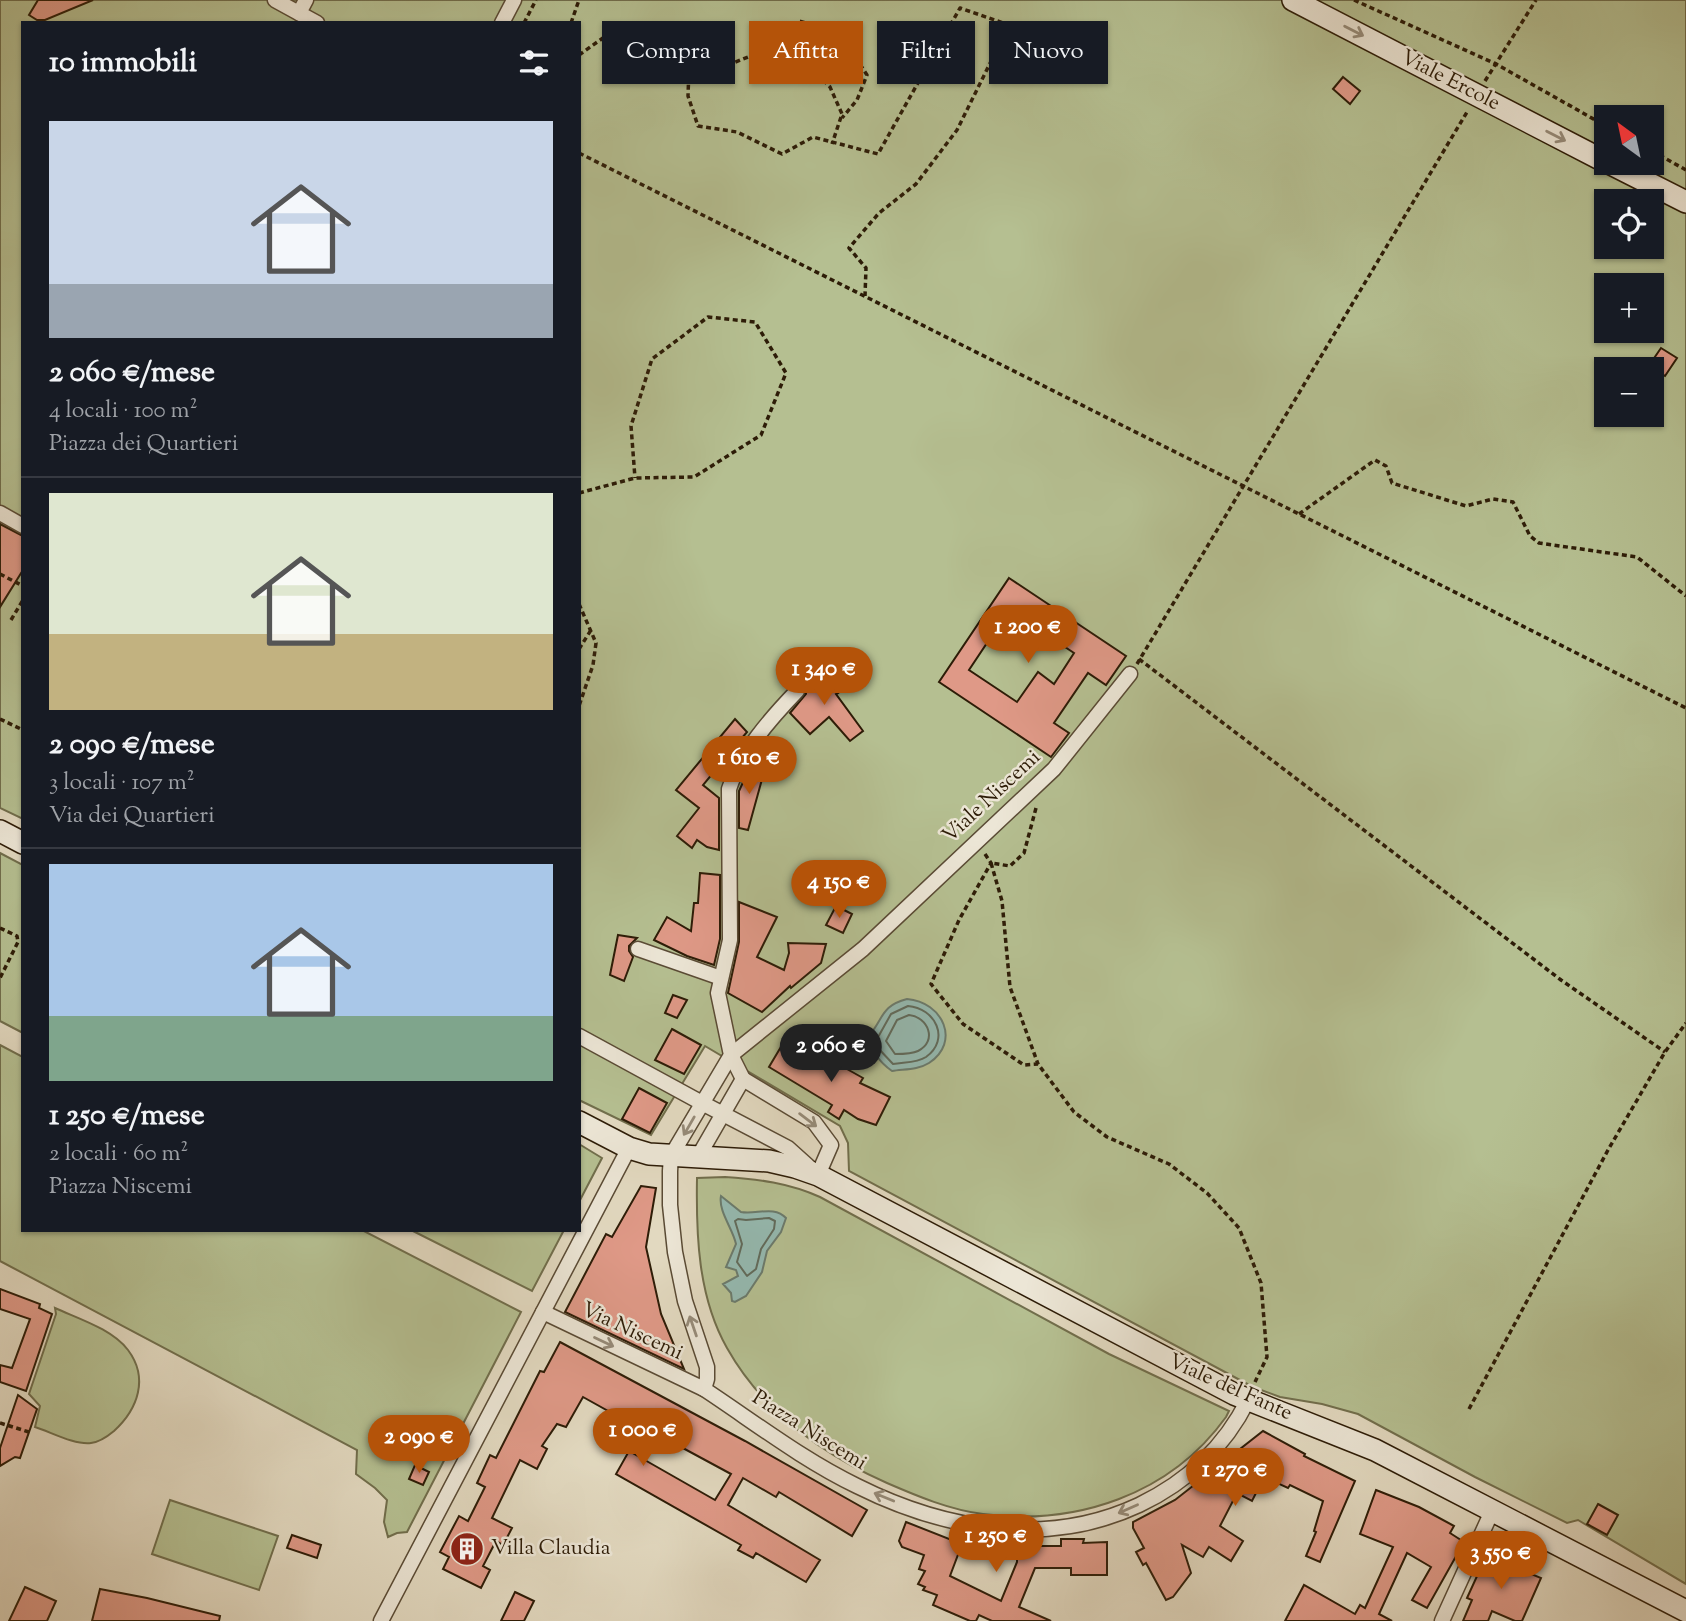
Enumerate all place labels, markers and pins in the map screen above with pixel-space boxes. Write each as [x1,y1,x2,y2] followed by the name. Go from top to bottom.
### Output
[963,606,1093,665] pin: 1 200 €
[759,648,889,707] pin: 1 340 €
[684,736,814,796] pin: 1 610 €
[774,860,904,920] pin: 4 150 €
[766,1024,896,1084] pin: 2 060 €
[578,1408,708,1468] pin: 1 000 €
[354,1416,484,1475] pin: 2 090 €
[1170,1448,1300,1508] pin: 1 270 €
[931,1514,1061,1574] pin: 1 250 €
[448,1530,486,1568] building icon: Villa Claudia
[1436,1532,1566,1591] pin: 3 550 €
[491,1534,611,1564] place label: Villa Claudia

